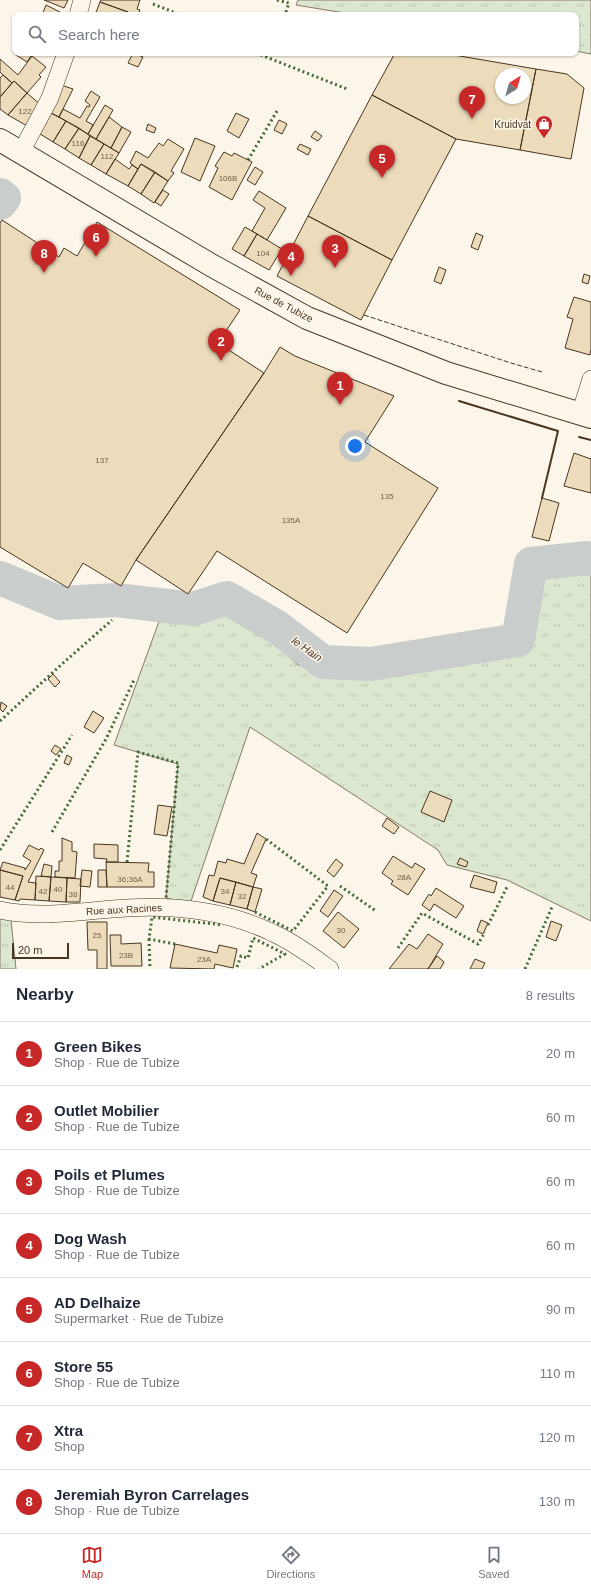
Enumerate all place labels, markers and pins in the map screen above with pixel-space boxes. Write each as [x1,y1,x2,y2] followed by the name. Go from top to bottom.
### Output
[459,86,485,119] pin: 7
[534,114,554,139] shop icon: Kruidvat
[494,119,531,130] place label: Kruidvat
[369,145,395,178] pin: 5
[83,224,109,257] pin: 6
[322,235,348,268] pin: 3
[31,240,57,273] pin: 8
[278,243,304,276] pin: 4
[208,328,234,361] pin: 2
[327,372,353,405] pin: 1

